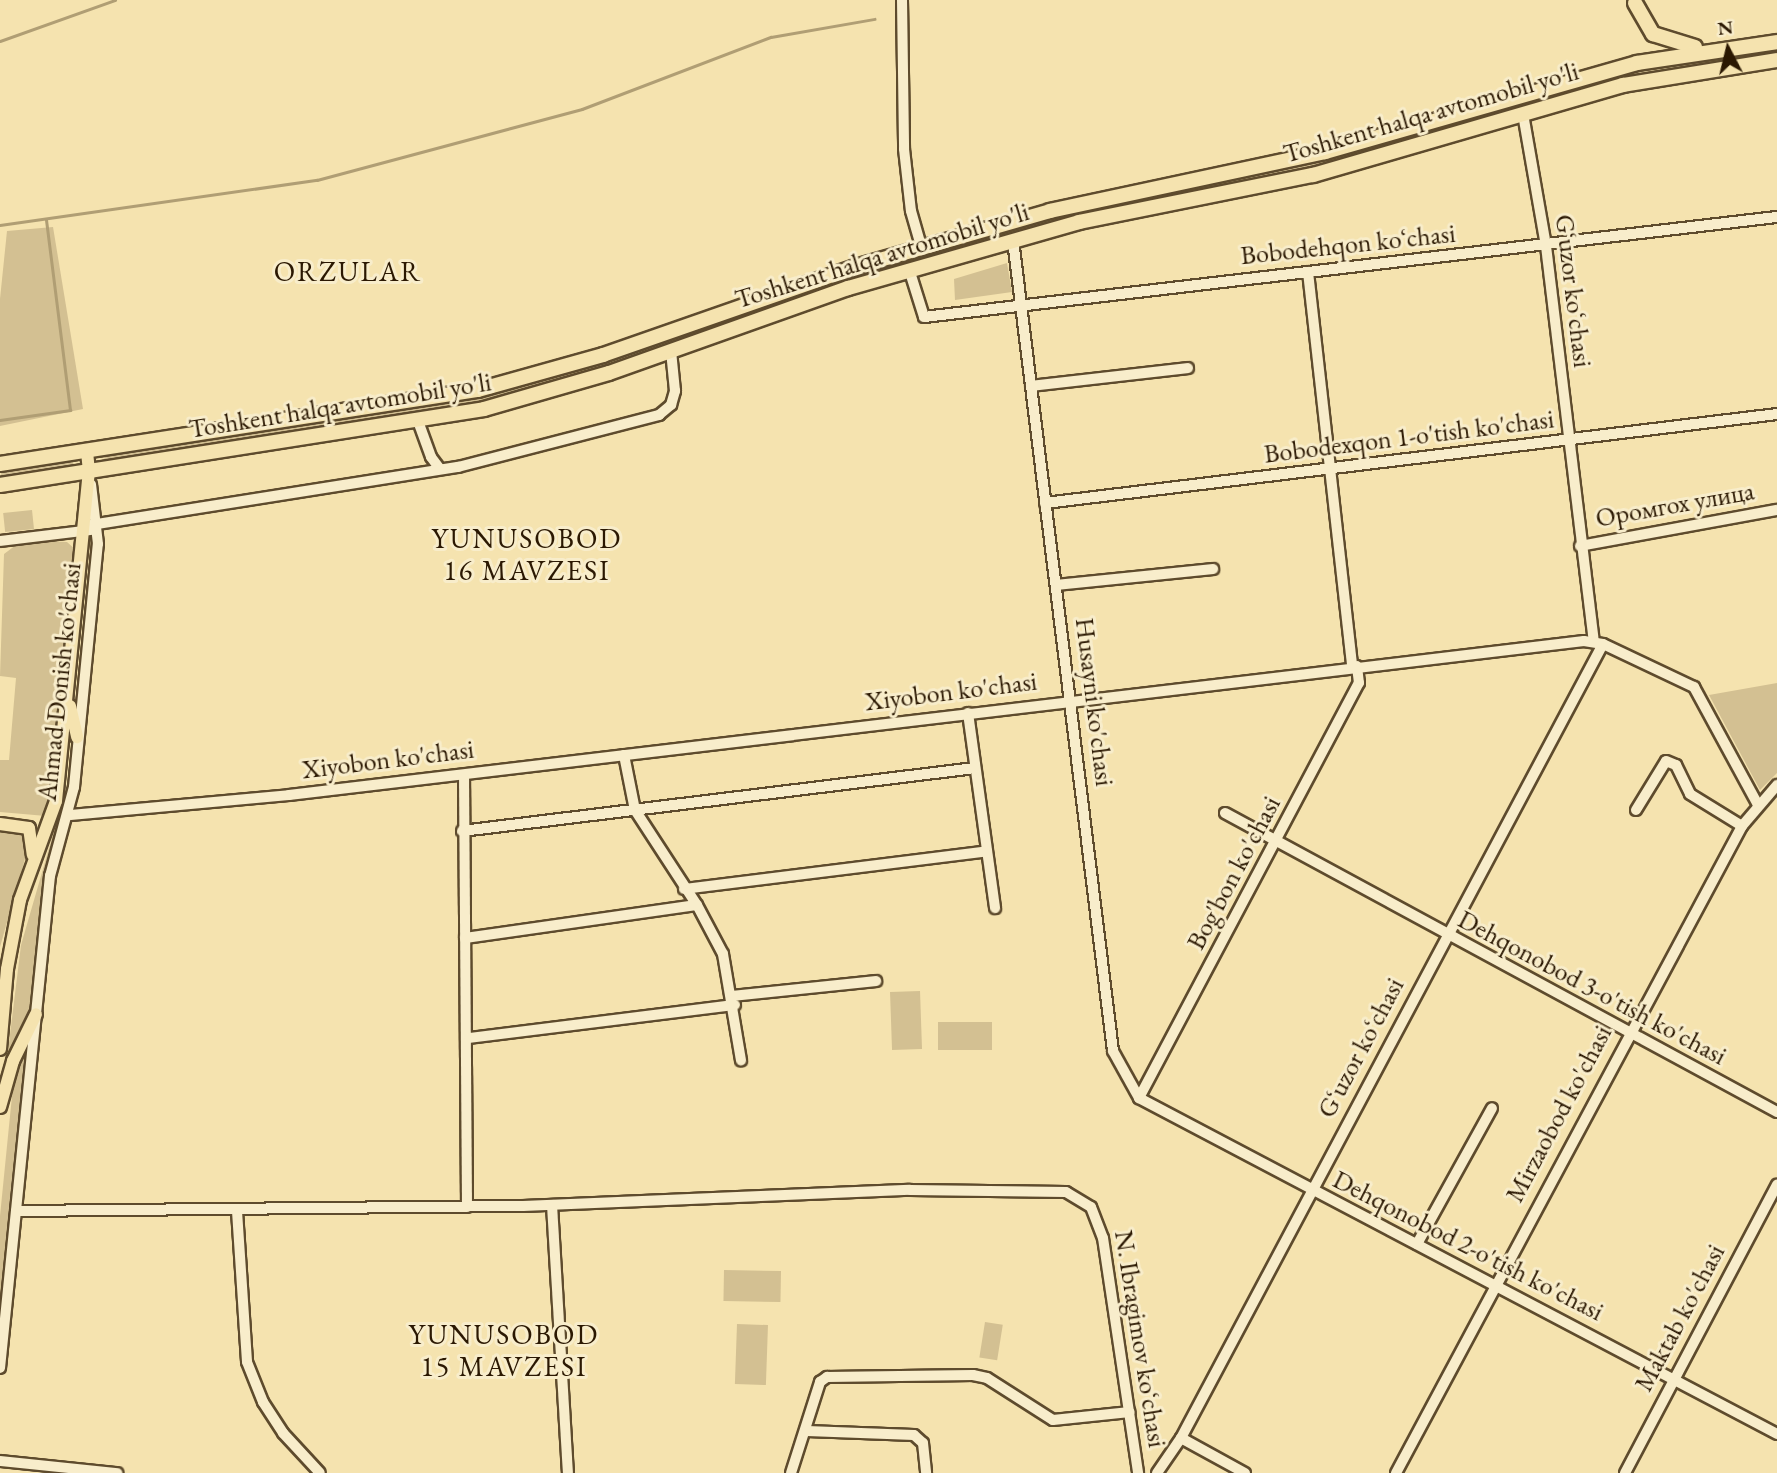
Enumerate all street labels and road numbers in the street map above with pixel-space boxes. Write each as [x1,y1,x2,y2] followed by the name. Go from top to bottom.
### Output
[1280,56,1582,170] street label: Toshkent halqa avtomobil yo'li
[731,196,1033,316] street label: Toshkent halqa avtomobil yo'li
[1548,213,1598,369] street label: Gʻuzor koʻchasi
[1239,218,1457,272] street label: Bobodehqon koʻchasi
[187,367,493,445] street label: Toshkent halqa avtomobil yo'li
[1262,404,1556,470] street label: Bobodexqon 1-o'tish ko'chasi
[1593,476,1757,534] street label: Оромгох улица
[32,561,88,803] street label: Ahmad Donish ko'chasi
[1068,616,1120,788] street label: Husayni ko'chasi
[863,666,1039,718] street label: Xiyobon ko'chasi
[300,734,476,786] street label: Xiyobon ko'chasi
[1181,791,1287,955] street label: Bog'bon ko'chasi
[1453,904,1731,1072] street label: Dehqonobod 3-o'tish ko'chasi
[1311,973,1411,1123] street label: Gʻuzor koʻchasi
[1499,1020,1619,1208] street label: Mirzaobod ko'chasi
[1328,1164,1608,1328] street label: Dehqonobod 2-o'tish ko'chasi
[1107,1228,1173,1450] street label: N. Ibragimov koʻchasi
[1628,1239,1732,1397] street label: Maktab ko'chasi

